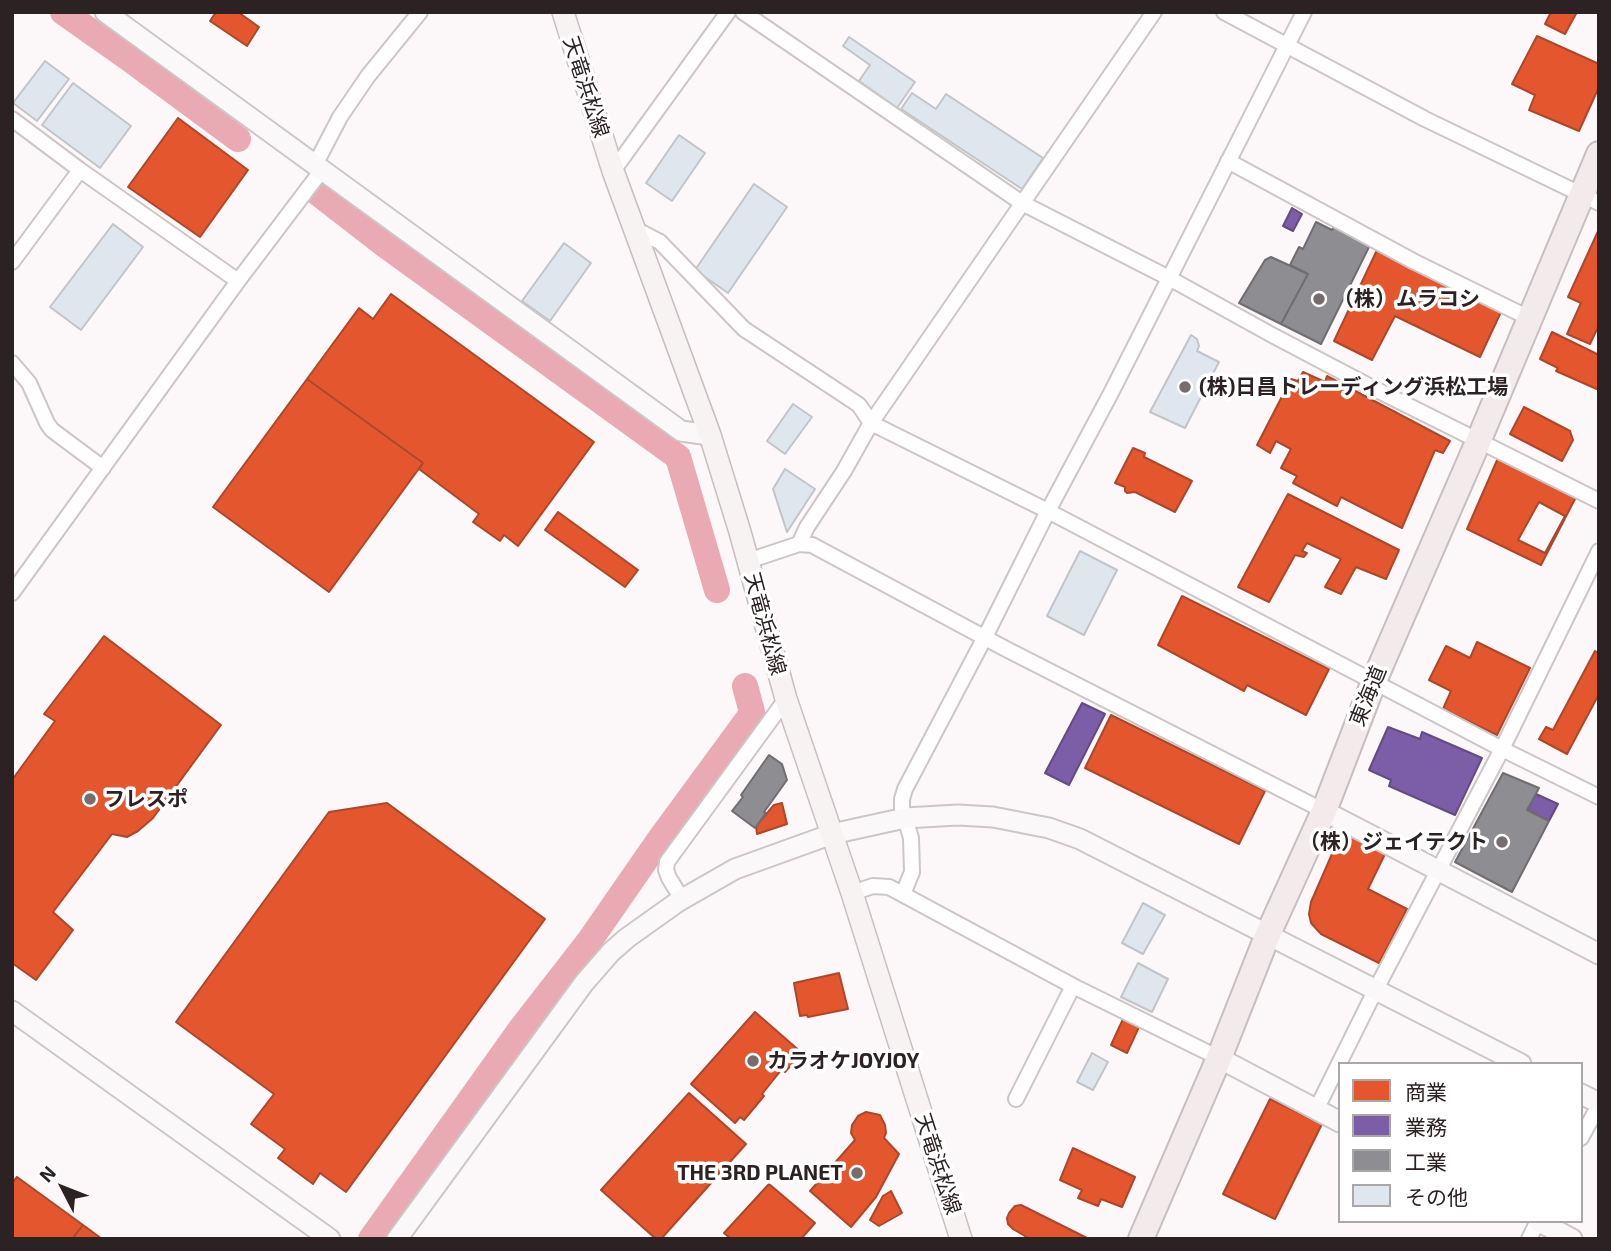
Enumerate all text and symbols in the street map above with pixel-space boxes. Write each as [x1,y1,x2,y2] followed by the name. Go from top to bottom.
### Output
[558,33,614,141] street label: 天竜浜松線
[1333,286,1480,312] place label: （株）ムラコシ
[1311,291,1327,307] marker: （株）ムラコシ
[1199,374,1508,400] place label: (株)日昌トレーディング浜松工場
[1177,379,1193,395] marker: (株)日昌トレーディング浜松工場
[739,570,791,678] street label: 天竜浜松線
[1345,662,1391,730] street label: 東海道
[104,786,188,812] place label: フレスポ
[82,791,98,807] marker: フレスポ
[1299,829,1488,855] place label: （株）ジェイテクト
[1494,834,1510,850] marker: （株）ジェイテクト
[767,1048,919,1074] place label: カラオケJOYJOY
[745,1053,761,1069] marker: カラオケJOYJOY
[1338,1062,1583,1223] legend
[1405,1079,1447,1104] text: 商業
[910,1110,966,1218] street label: 天竜浜松線
[1405,1114,1447,1139] text: 業務
[1405,1149,1447,1174] text: 工業
[28,1153,98,1223] north arrow
[677,1160,843,1186] place label: THE 3RD PLANET
[34,1161,60,1186] text: N
[849,1165,865,1181] marker: THE 3RD PLANET
[1405,1184,1468,1209] text: その他

